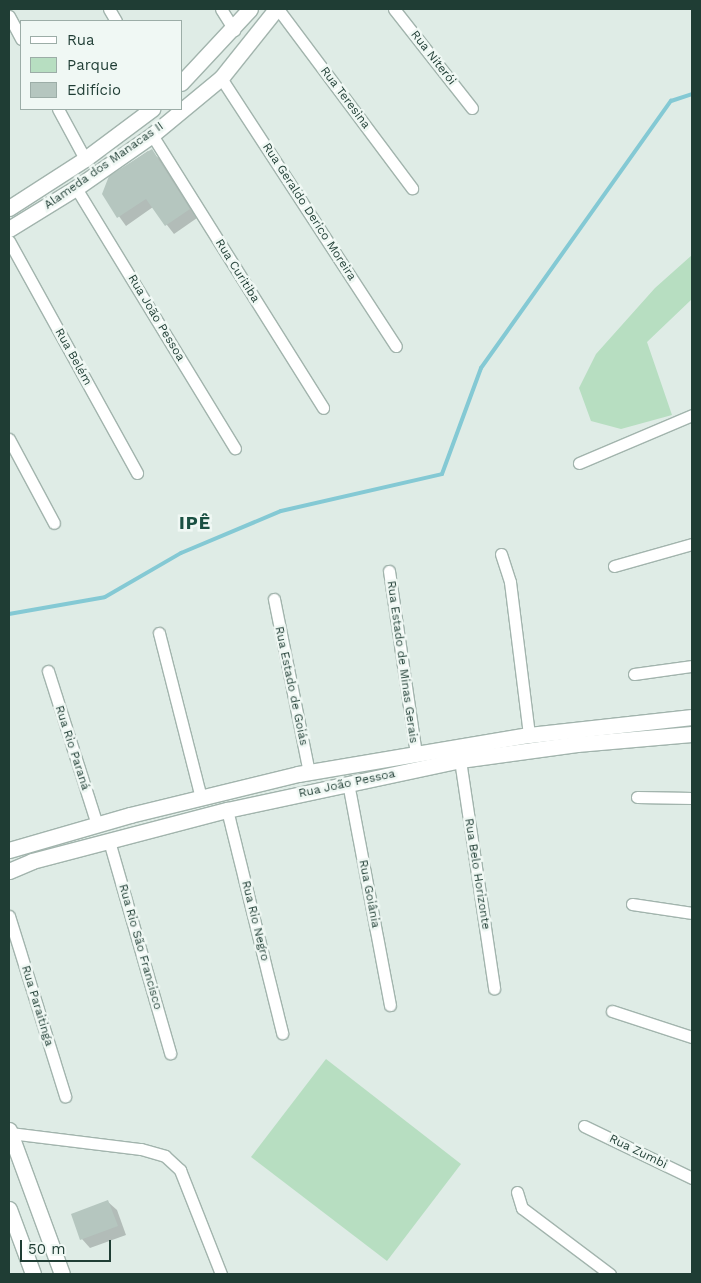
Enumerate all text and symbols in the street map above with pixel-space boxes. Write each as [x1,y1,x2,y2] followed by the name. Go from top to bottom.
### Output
[20,20,182,110] legend
[407,28,459,88] street label: Rua Niterói
[67,31,95,49] text: Rua
[67,56,118,74] text: Parque
[317,64,373,132] street label: Rua Teresina
[67,81,121,99] text: Edifício
[42,119,166,213] street label: Alameda dos Manacas II
[259,141,359,283] street label: Rua Geraldo Derico Moreira
[212,236,262,306] street label: Rua Curitiba
[124,272,188,364] street label: Rua João Pessoa
[51,326,95,388] street label: Rua Belém
[179,512,211,534] district label: IPÊ
[383,580,421,744] street label: Rua Estado de Minas Gerais
[271,625,311,747] street label: Rua Estado de Goiás
[51,704,93,792] street label: Rua Rio Paraná
[297,767,397,801] street label: Rua João Pessoa
[461,817,493,931] street label: Rua Belo Horizonte
[355,859,383,929] street label: Rua Goiânia
[238,879,272,963] street label: Rua Rio Negro
[115,882,165,1012] street label: Rua Rio São Francisco
[18,964,56,1048] street label: Rua Paraitinga
[607,1132,669,1172] street label: Rua Zumbi
[22,1230,114,1262] scale bar
[28,1240,65,1258] text: 50 m

